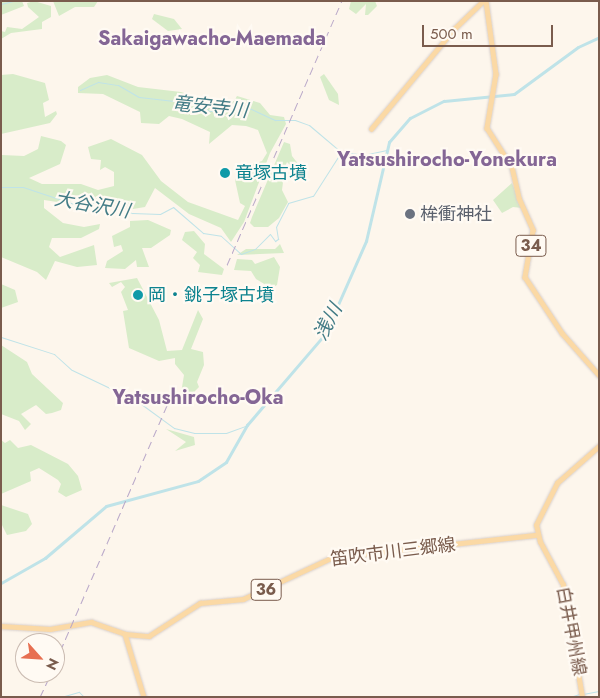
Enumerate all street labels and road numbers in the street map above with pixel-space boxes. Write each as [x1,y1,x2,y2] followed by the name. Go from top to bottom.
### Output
[515,232,547,260] road number: 34
[329,534,457,570] street label: 笛吹市川三郷線
[250,576,282,604] road number: 36
[552,585,590,677] street label: 白井甲州線

